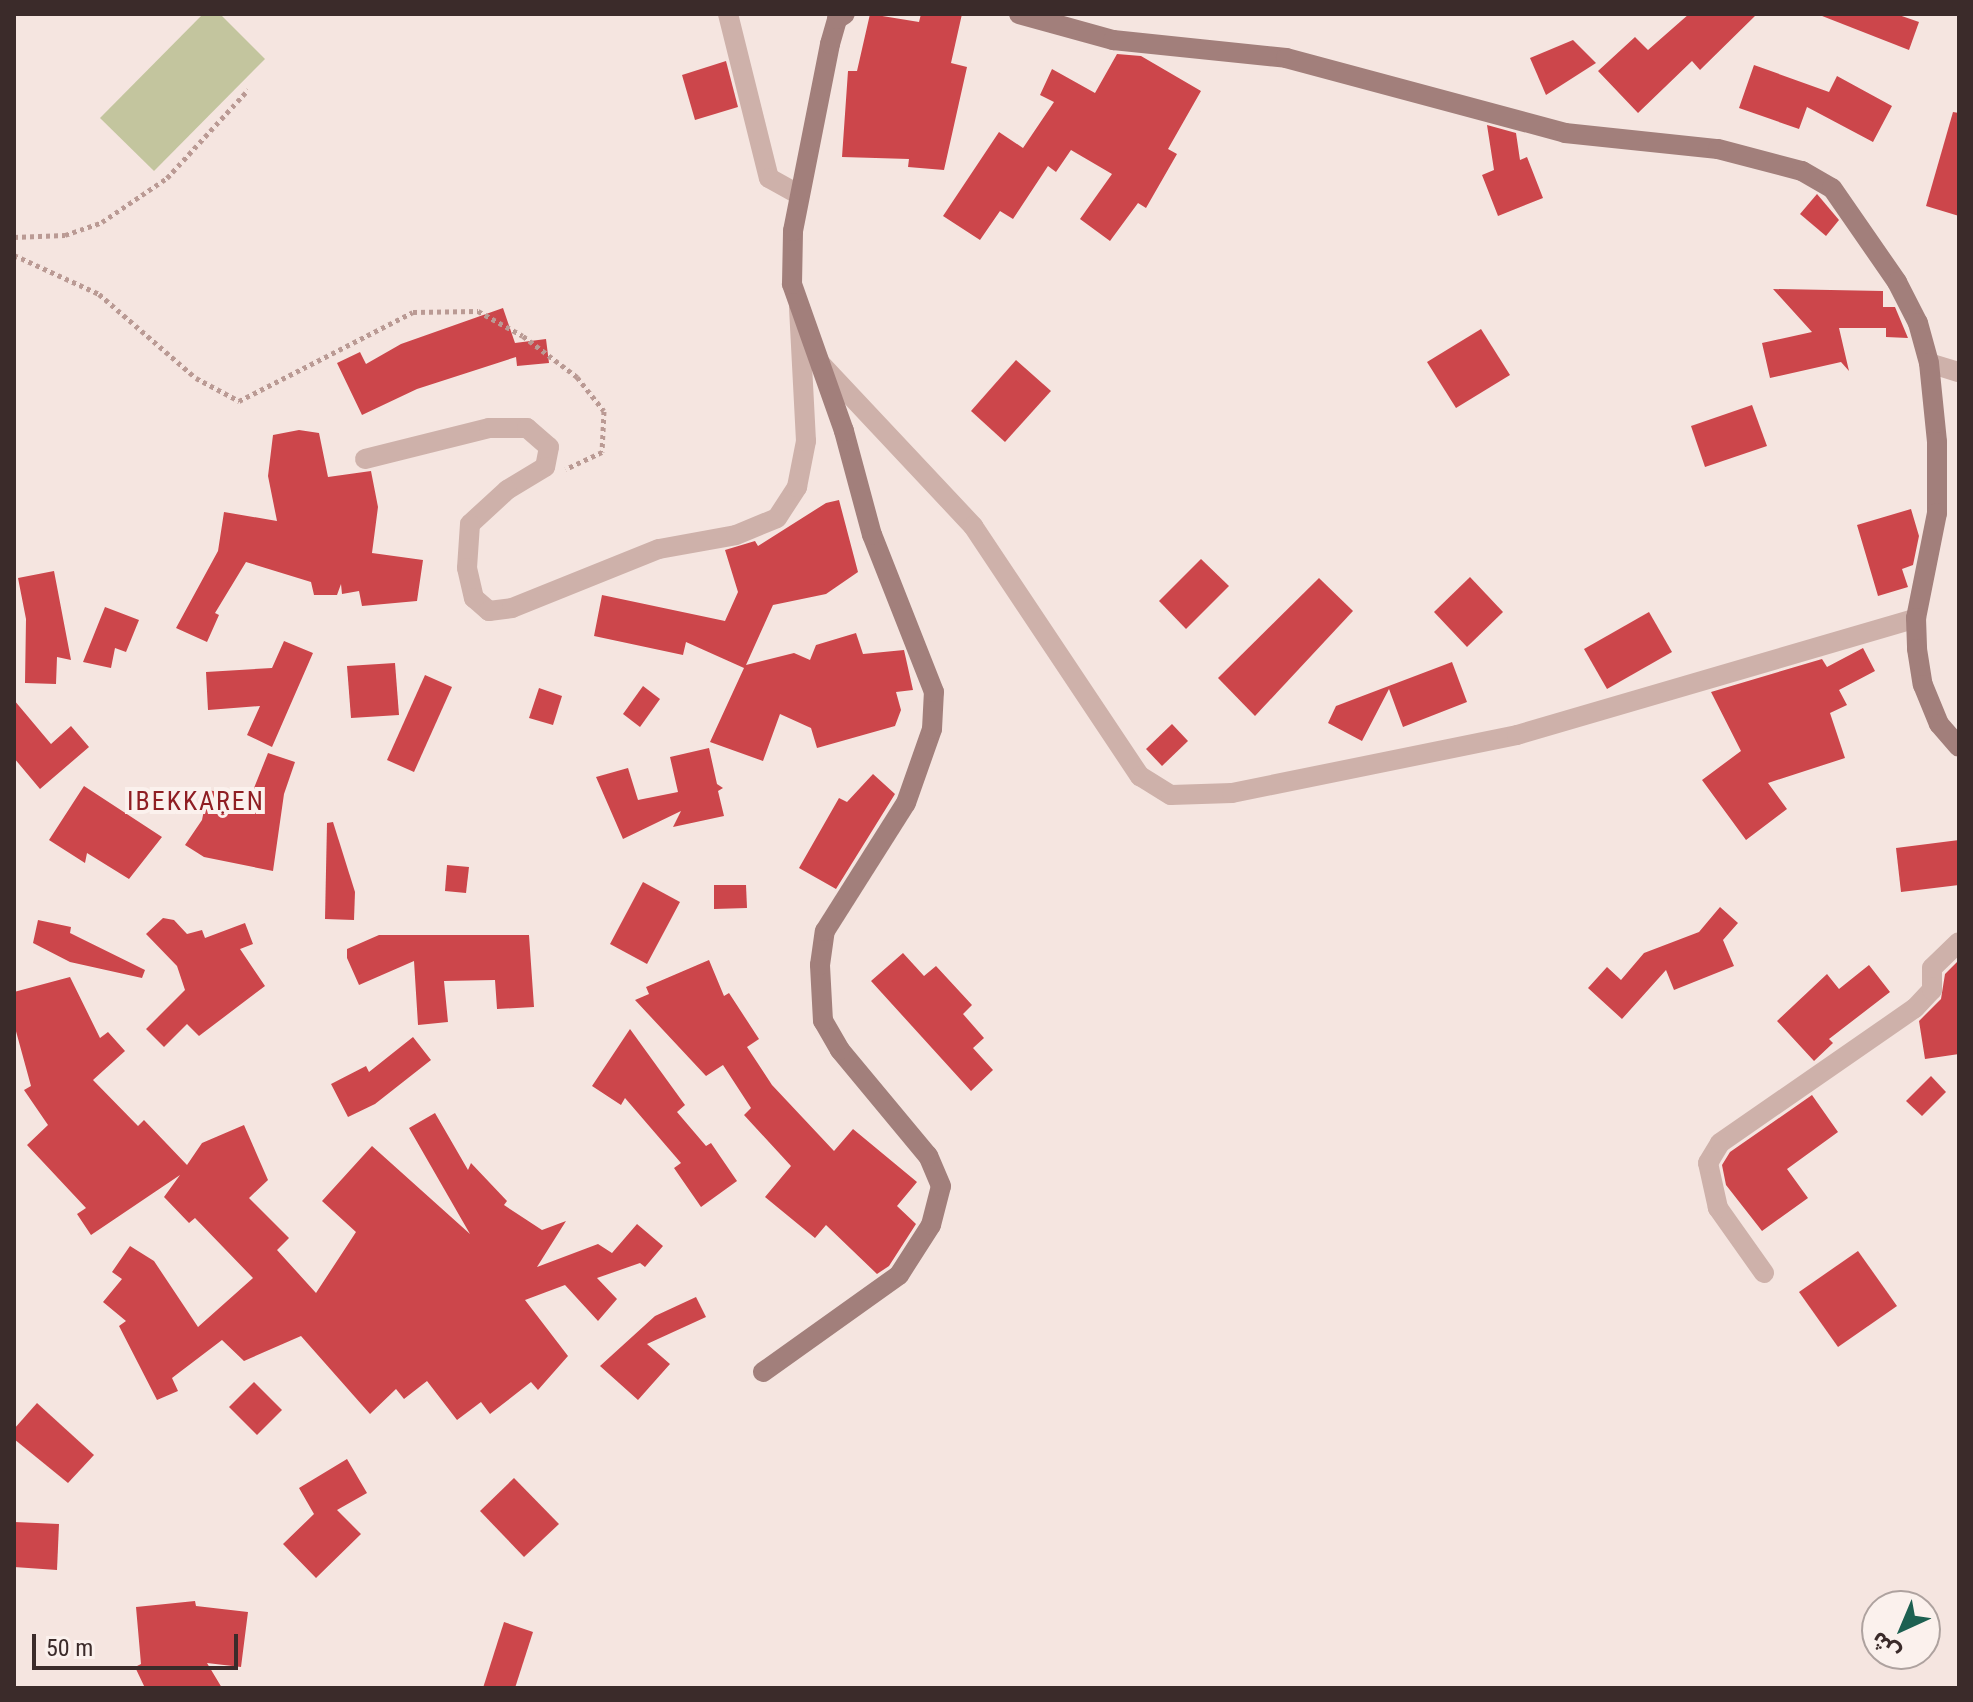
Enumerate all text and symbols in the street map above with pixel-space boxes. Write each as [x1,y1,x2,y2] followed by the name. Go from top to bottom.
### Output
[127,786,265,818] district label: IBEKKAṚEN
[1861,1590,1941,1670] north arrow
[36,1618,242,1668] scale bar
[1866,1627,1905,1666] text: ش
[46,1634,93,1662] text: 50 m

